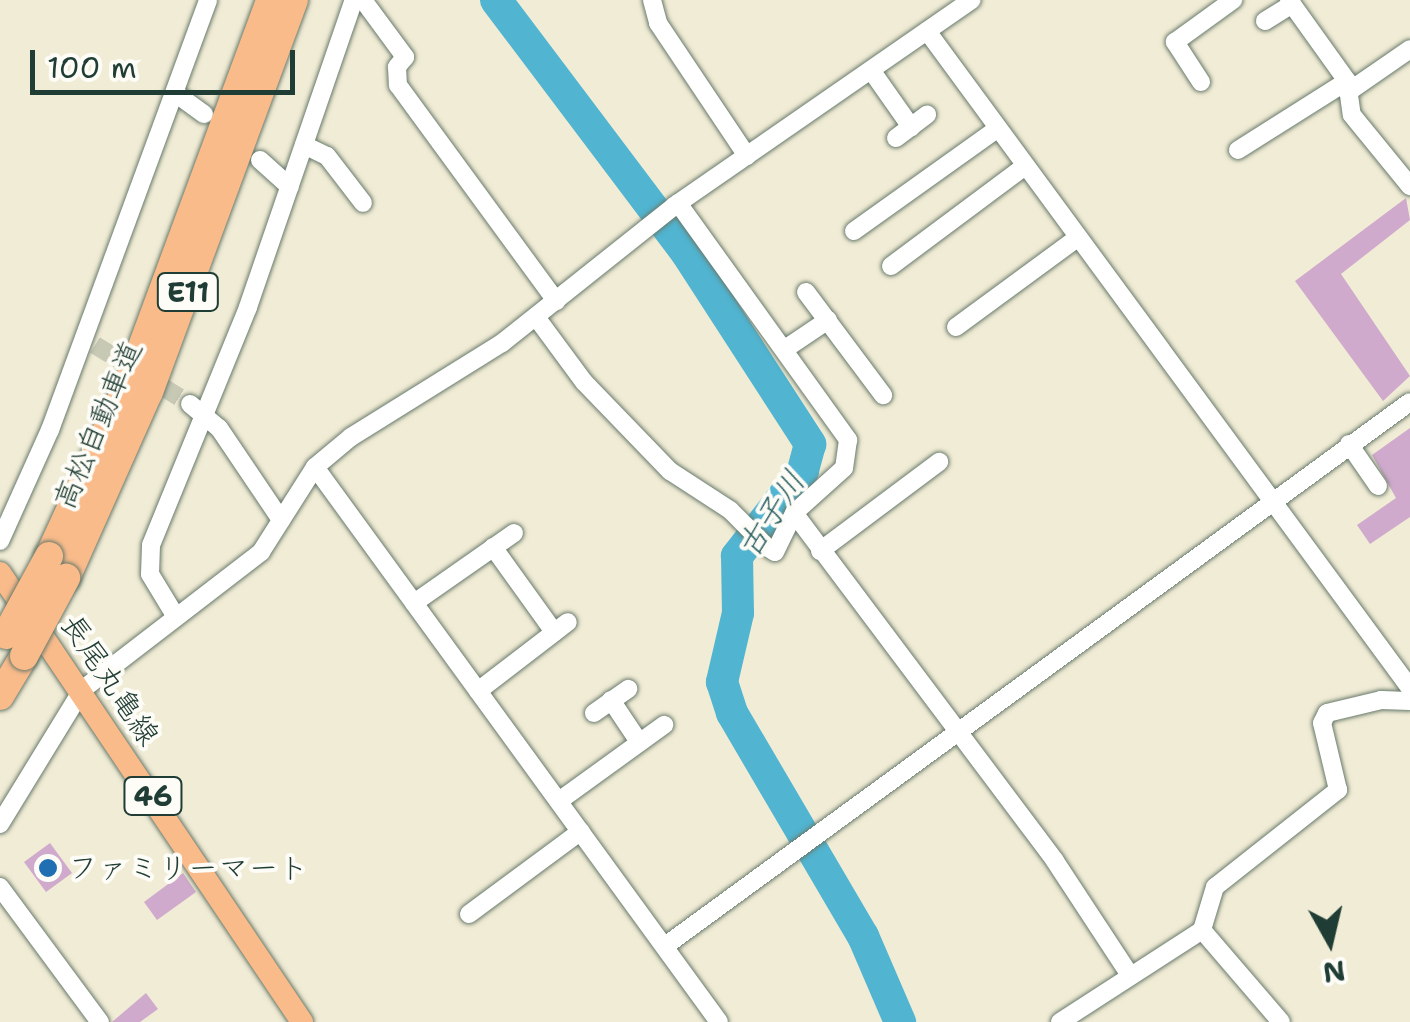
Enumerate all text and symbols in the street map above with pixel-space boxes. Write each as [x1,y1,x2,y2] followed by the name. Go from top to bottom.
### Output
[35,30,300,92] scale bar
[47,47,137,88] text: 100 m
[156,269,220,315] road number: E11
[46,335,150,515] street label: 高松自動車道
[729,463,813,565] water label: 古子川
[53,608,167,752] street label: 長尾丸亀線
[123,773,183,819] road number: 46
[68,850,308,886] place label: ファミリーマート
[37,857,59,879] marker: ファミリーマート
[1280,892,1380,992] north arrow
[1321,951,1348,992] text: N

